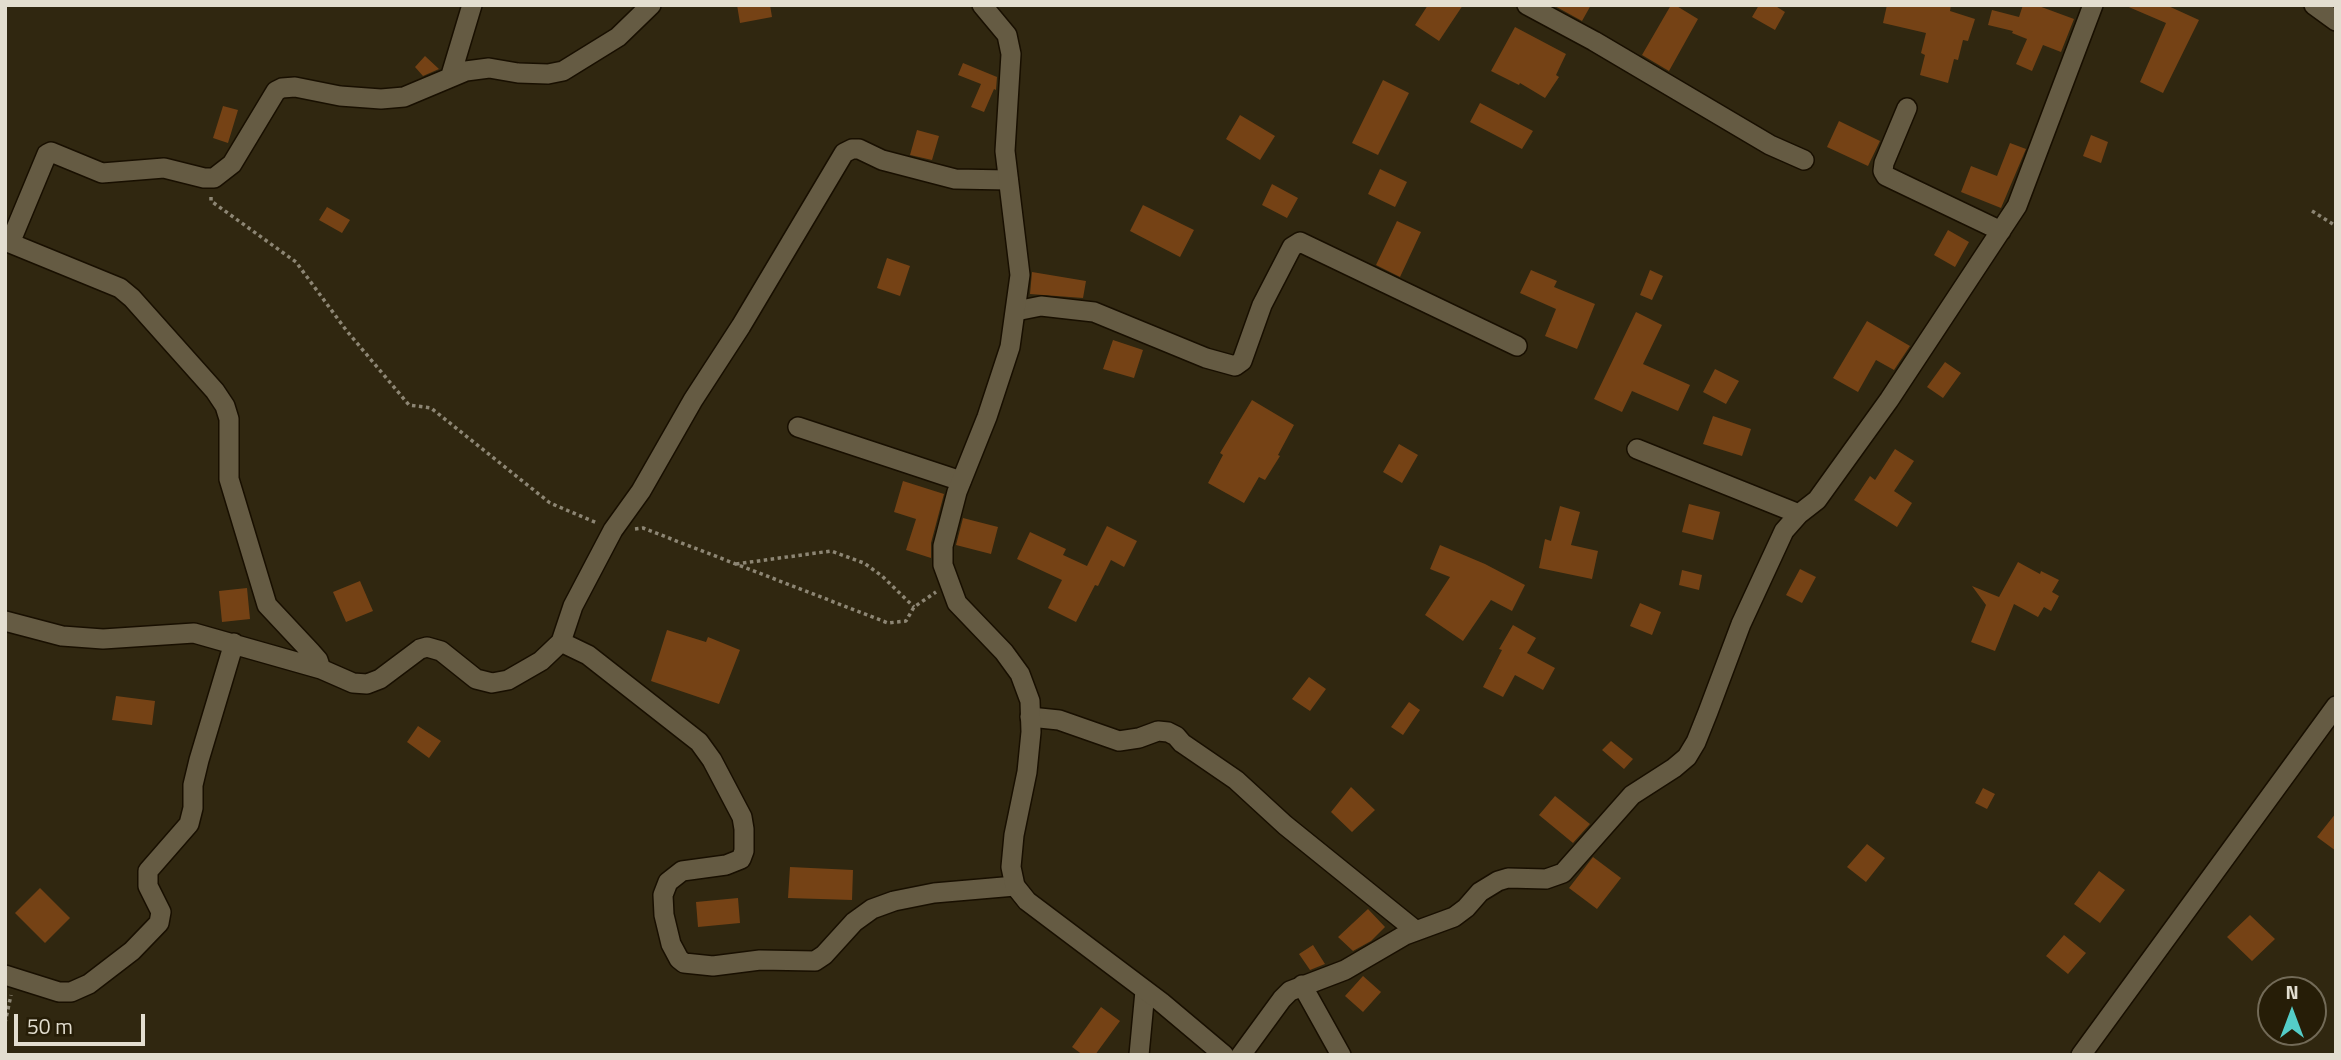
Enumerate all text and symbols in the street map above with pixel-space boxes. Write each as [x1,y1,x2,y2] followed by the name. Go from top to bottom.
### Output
[2257,976,2327,1046] north arrow
[2285,977,2299,1006] text: N
[18,1000,149,1044] scale bar
[27,1010,73,1042] text: 50 m

